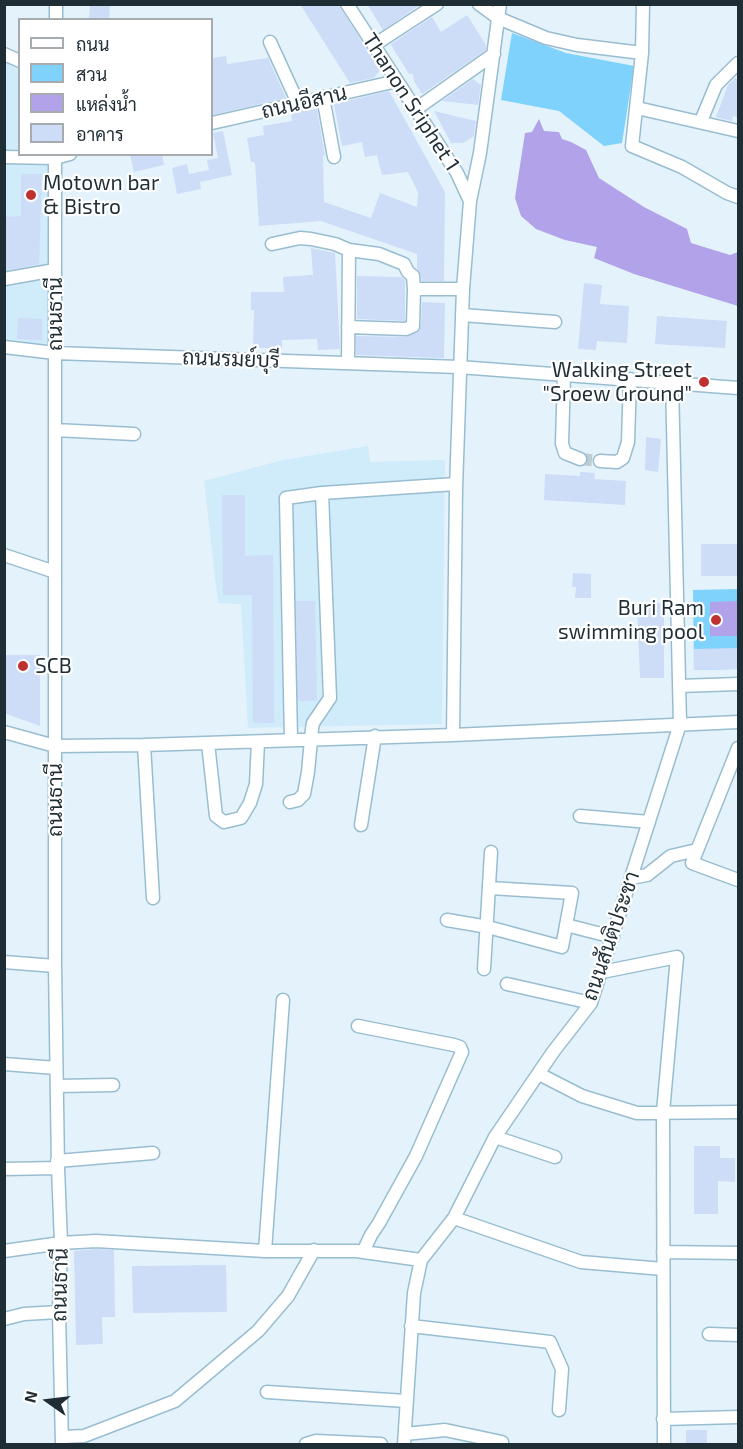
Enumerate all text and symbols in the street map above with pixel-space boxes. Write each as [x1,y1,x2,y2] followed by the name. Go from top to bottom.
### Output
[18,18,213,156] legend
[357,28,465,176] street label: Thanon Sriphet 1
[76,33,109,55] text: ถนน
[76,63,107,85] text: สวน
[259,80,349,124] street label: ถนนอีสาน
[76,93,137,115] text: แหล่งน้ำ
[76,123,124,145] text: อาคาร
[43,170,159,220] place label: Motown bar & Bistro
[24,188,38,202] marker: Motown bar & Bistro
[42,277,68,351] street label: ถนนธานี
[182,345,280,373] street label: ถนนรมย์บุรี
[543,357,692,407] place label: Walking Street "Sroew Ground"
[697,375,711,389] marker: Walking Street "Sroew Ground"
[558,595,704,645] place label: Buri Ram swimming pool
[709,613,723,627] marker: Buri Ram swimming pool
[35,653,72,679] place label: SCB
[16,659,30,673] marker: SCB
[42,763,68,837] street label: ถนนธานี
[577,868,645,1004] street label: ถนนสันติประชา
[47,1248,73,1322] street label: ถนนธานี
[18,1371,78,1431] north arrow
[19,1389,41,1404] text: N

